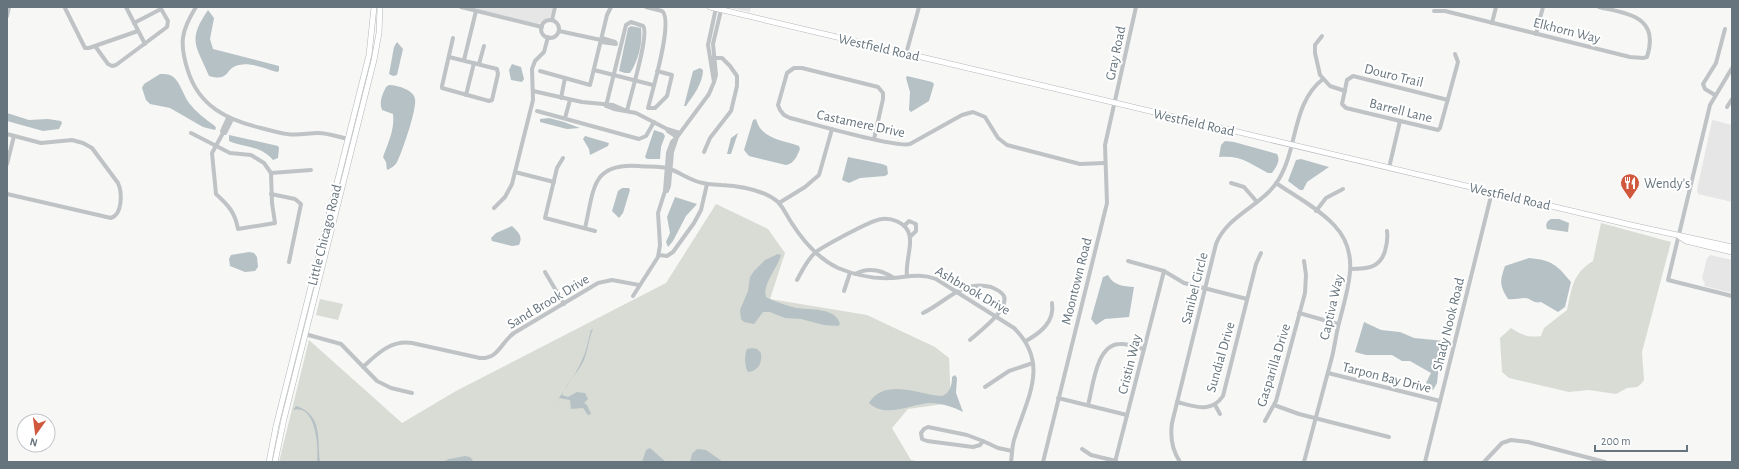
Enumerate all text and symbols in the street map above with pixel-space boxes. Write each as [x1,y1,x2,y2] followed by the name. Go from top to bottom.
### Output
[1532,16,1602,46] street label: Elkhorn Way
[1103,25,1129,82] street label: Gray Road
[837,32,921,64] street label: Westfield Road
[1363,62,1425,90] street label: Douro Trail
[1368,96,1434,126] street label: Barrell Lane
[1152,107,1236,139] street label: Westfield Road
[815,108,906,140] street label: Castamere Drive
[1619,172,1641,200] restaurant icon: Wendy's
[1644,177,1690,191] place label: Wendy's
[1468,181,1552,213] street label: Westfield Road
[306,183,344,287] street label: Little Chicago Road
[1059,236,1095,326] street label: Moontown Road
[1179,251,1211,325] street label: Sanibel Circle
[933,264,1012,318] street label: Ashbrook Drive
[505,272,592,332] street label: Sand Brook Drive
[1318,273,1346,342] street label: Captiva Way
[1431,276,1467,372] street label: Shady Nook Road
[1204,320,1238,394] street label: Sundial Drive
[1255,322,1293,409] street label: Gasparilla Drive
[1116,333,1144,396] street label: Cristin Way
[1341,360,1433,396] street label: Tarpon Bay Drive
[16,413,56,453] north arrow
[1595,427,1687,453] scale bar
[1601,435,1631,447] text: 200 m
[29,436,39,448] text: N

